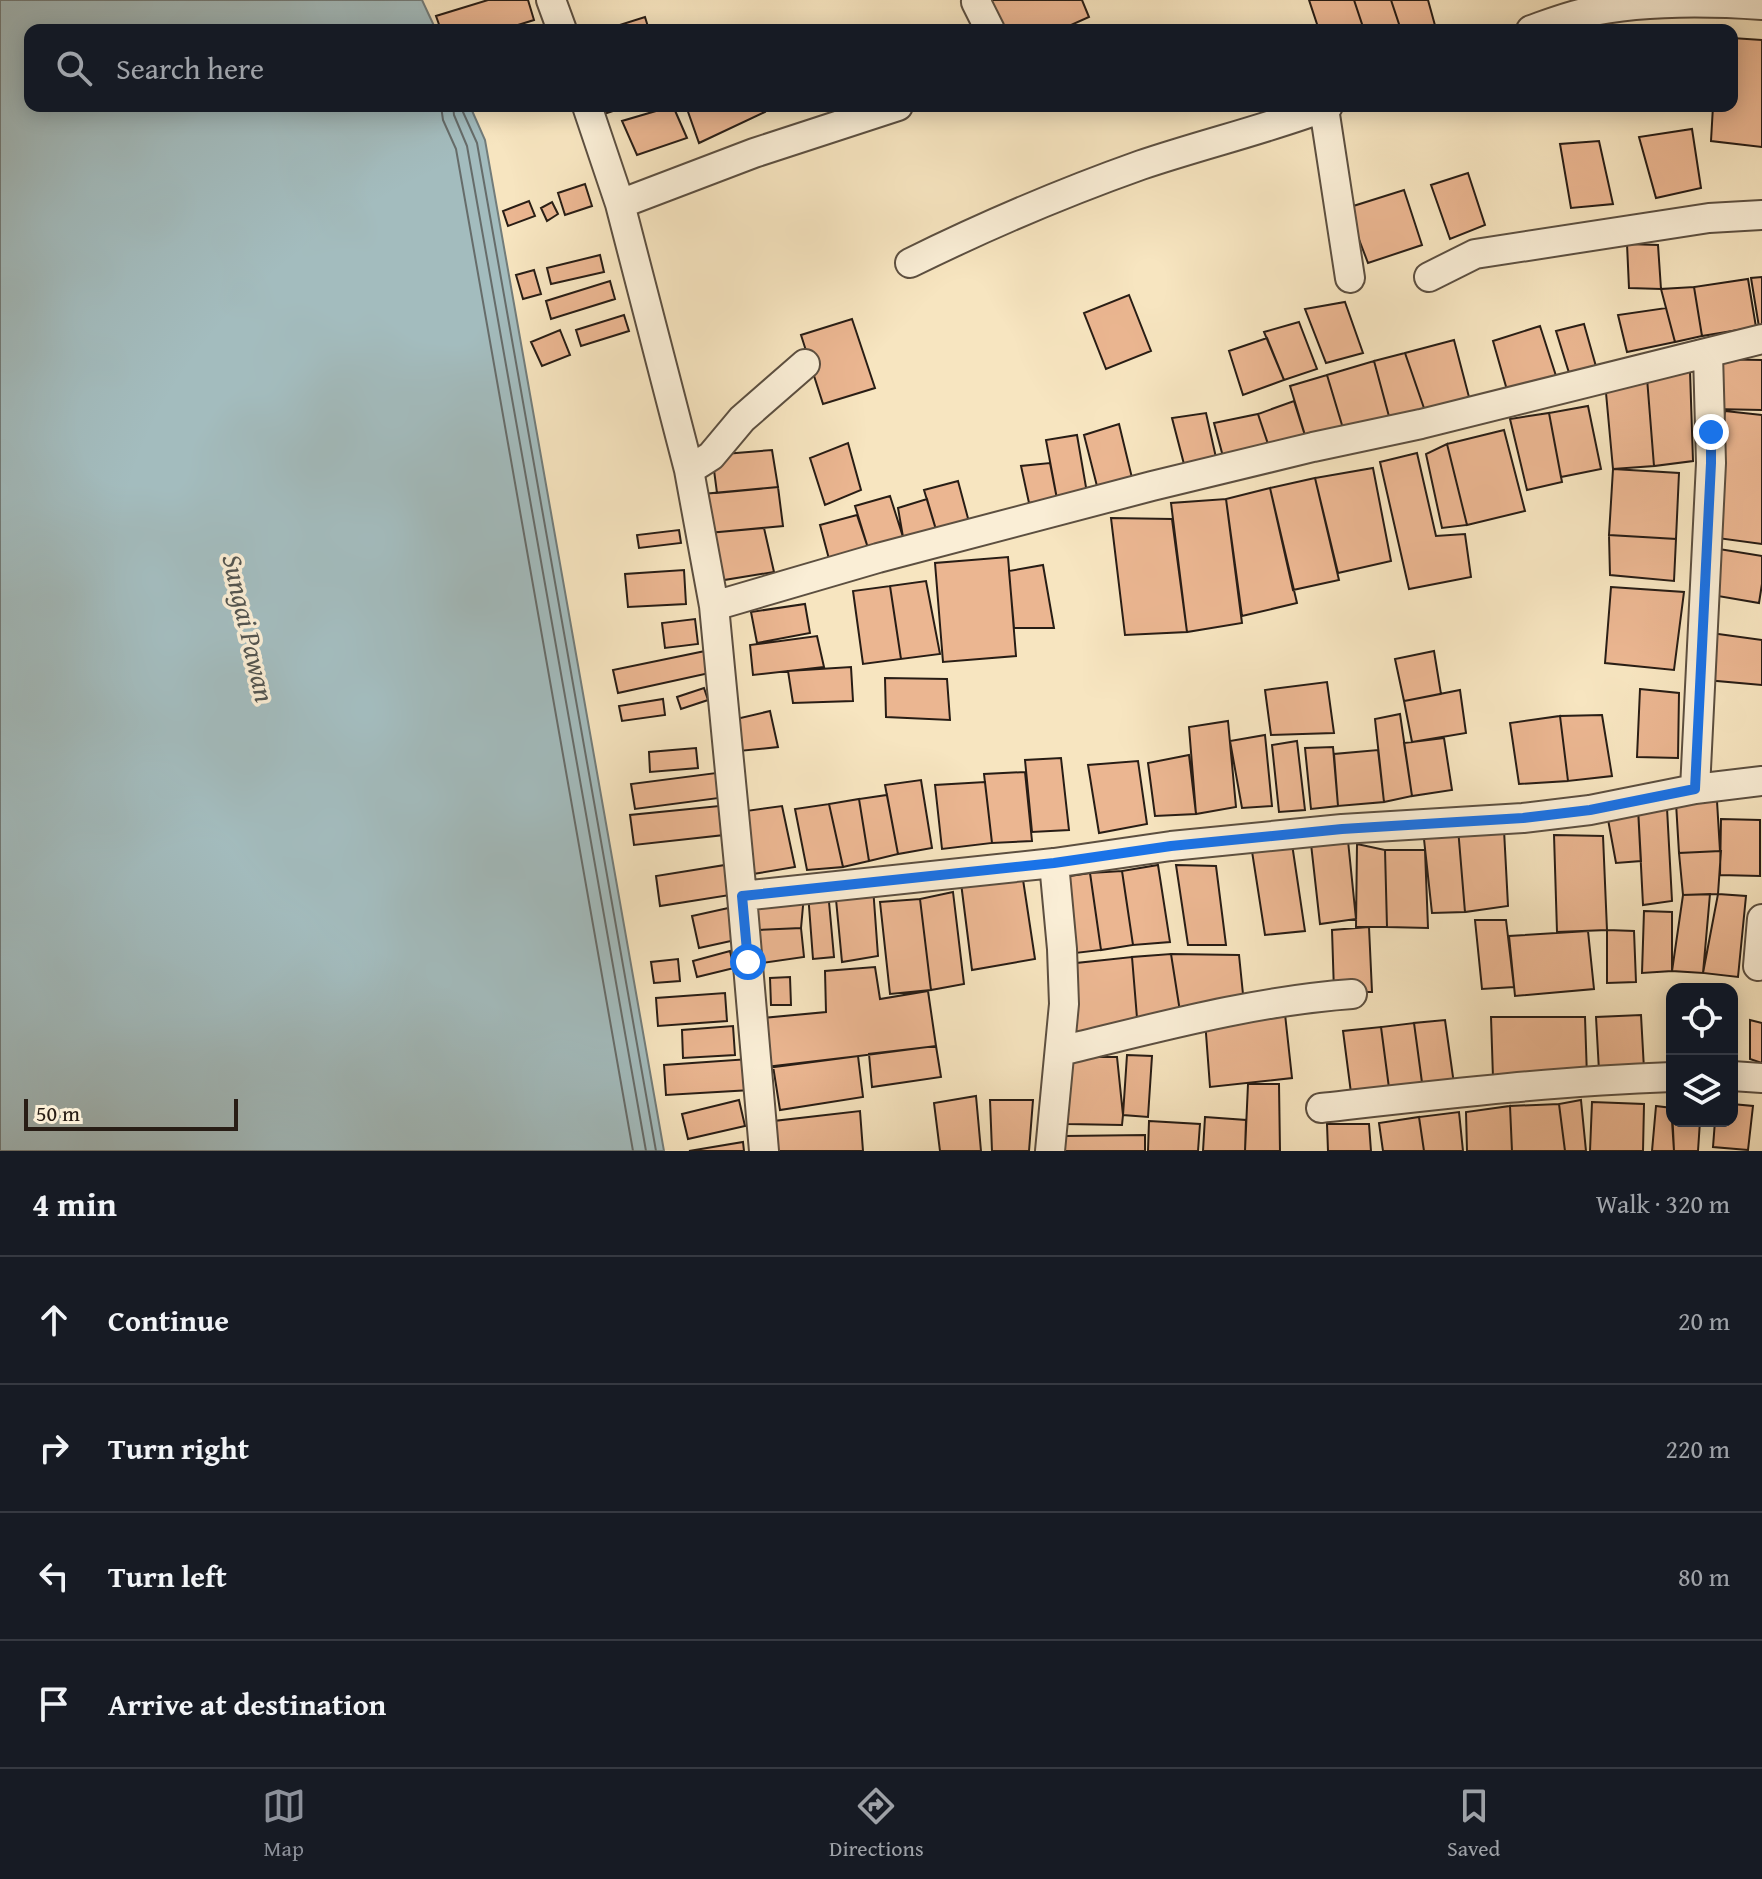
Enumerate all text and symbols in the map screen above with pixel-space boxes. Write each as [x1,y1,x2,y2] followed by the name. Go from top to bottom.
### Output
[24,24,1738,112] search box
[52,46,96,90] icon: search
[116,46,264,90] text: Search here
[1693,414,1729,450] route end
[213,550,286,706] water label: Sungai Pawan
[730,944,766,980] route start
[1666,983,1738,1127] map controls
[1666,983,1738,1055] button: locate
[1666,1055,1738,1127] button: layers
[24,1095,238,1131] scale bar
[36,1097,80,1129] text: 50 m
[32,1179,117,1228] text: 4 min
[1596,1184,1730,1223] text: Walk · 320 m
[32,1298,76,1342] icon: ahead
[108,1298,229,1342] text: Continue
[1678,1301,1730,1340] text: 20 m
[32,1426,76,1470] icon: right
[108,1426,249,1470] text: Turn right
[1665,1429,1730,1468] text: 220 m
[32,1554,76,1598] icon: left
[108,1554,227,1598] text: Turn left
[1678,1557,1730,1596] text: 80 m
[32,1682,76,1726] icon: arrive
[108,1682,386,1726] text: Arrive at destination
[262,1784,306,1864] tab: Map
[829,1784,924,1864] tab: Directions
[1447,1784,1500,1864] tab: Saved

